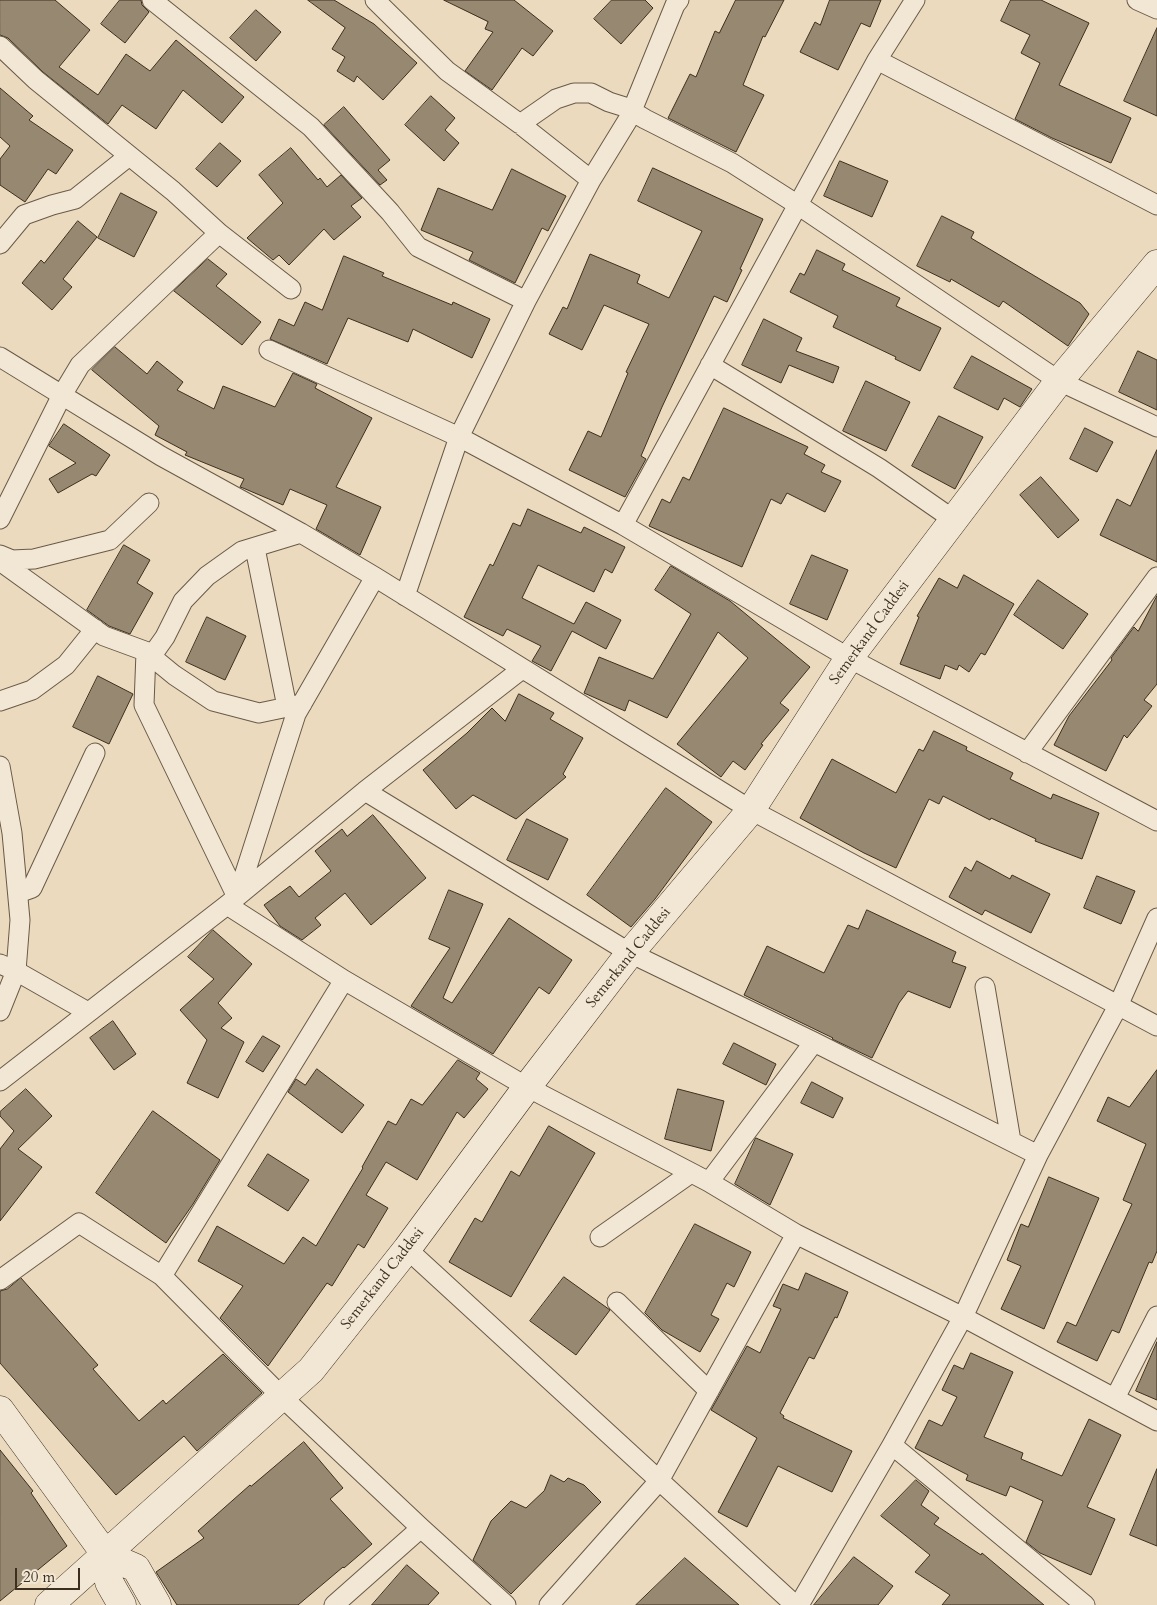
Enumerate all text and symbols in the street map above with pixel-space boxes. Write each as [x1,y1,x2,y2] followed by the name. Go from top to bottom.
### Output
[826,577,914,689] street label: Semerkand Caddesi
[583,904,675,1012] street label: Semerkand Caddesi
[338,1224,428,1334] street label: Semerkand Caddesi
[18,1558,82,1590] scale bar
[23,1567,55,1587] text: 20 m

